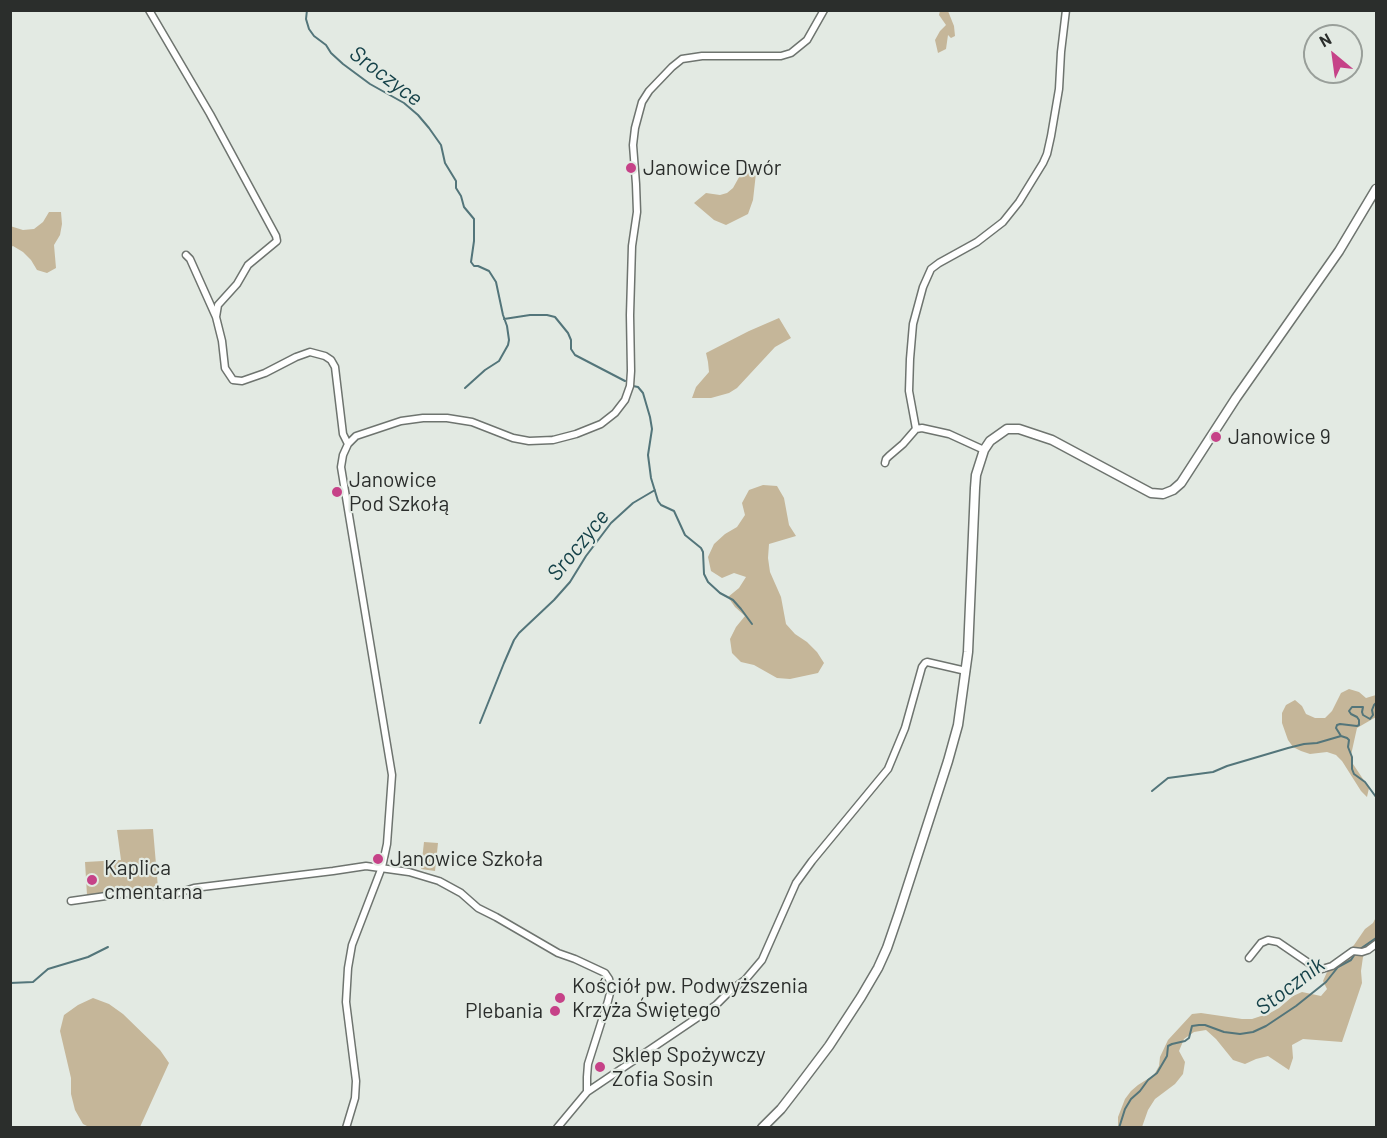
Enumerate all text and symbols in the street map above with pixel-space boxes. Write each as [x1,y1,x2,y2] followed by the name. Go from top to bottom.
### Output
[1303,24,1363,84] north arrow
[1316,29,1334,50] text: N
[344,40,428,112] water label: Sroczyce
[643,155,781,181] place label: Janowice Dwór
[624,161,638,175] marker: Janowice Dwór
[1228,424,1331,450] place label: Janowice 9
[1209,430,1223,444] marker: Janowice 9
[349,467,449,517] place label: Janowice Pod Szkołą
[330,485,344,499] marker: Janowice Pod Szkołą
[541,504,615,586] water label: Sroczyce
[390,846,543,872] place label: Janowice Szkoła
[371,852,385,866] marker: Janowice Szkoła
[104,855,203,905] place label: Kaplica cmentarna
[85,873,99,887] marker: Kaplica cmentarna
[1250,951,1330,1021] water label: Stocznik
[572,973,808,1023] place label: Kościół pw. Podwyższenia Krzyża Świętego
[553,991,567,1005] marker: Kościół pw. Podwyższenia Krzyża Świętego
[465,998,543,1024] place label: Plebania
[548,1004,562,1018] marker: Plebania
[612,1042,766,1092] place label: Sklep Spożywczy Zofia Sosin
[593,1060,607,1074] marker: Sklep Spożywczy Zofia Sosin

